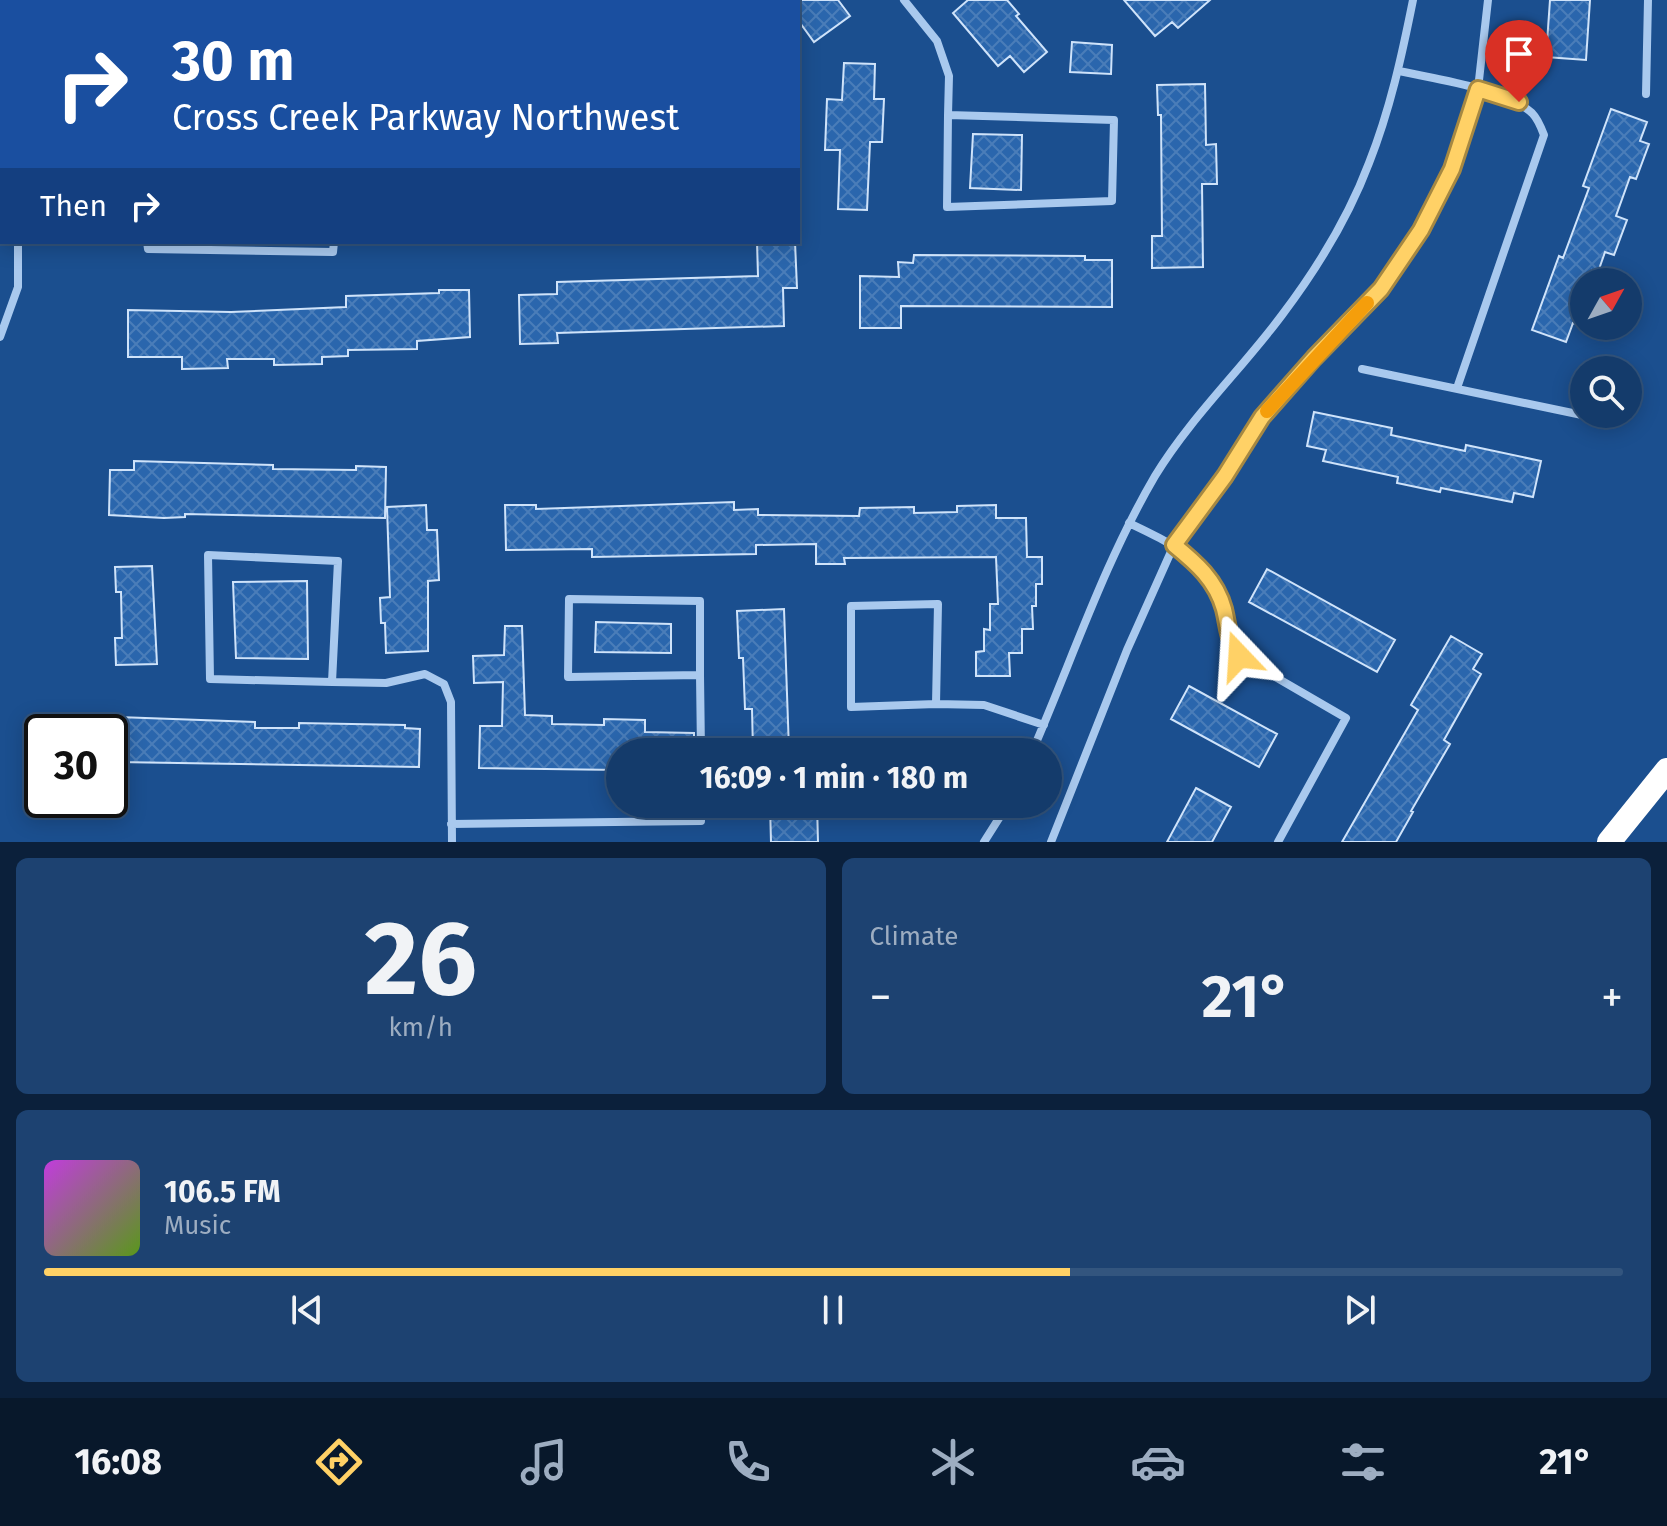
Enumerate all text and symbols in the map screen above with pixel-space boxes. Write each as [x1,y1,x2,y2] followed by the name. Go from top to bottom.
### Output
[1485,20,1553,102] pin
[172,28,294,95] text: 30 m
[40,32,144,136] icon: right
[1497,32,1541,76] icon: arrive
[172,96,679,140] text: Cross Creek Parkway Northwest
[123,184,167,228] icon: right
[40,188,107,224] text: Then
[1570,268,1642,340] north arrow
[1570,268,1642,428] map controls
[1570,356,1642,428] button: search
[1197,614,1281,698] position arrow
[24,714,128,818] speed limit sign: 30
[700,760,968,796] text: 16:09 · 1 min · 180 m
[365,897,477,1022] text: 26
[870,921,958,952] text: Climate
[1202,961,1291,1033] text: 21°
[870,971,892,1024] text: −
[1601,971,1623,1024] text: +
[389,1012,453,1043] text: km/h
[164,1174,281,1210] text: 106.5 FM
[164,1210,231,1241] text: Music
[285,1288,329,1332] icon: previous
[811,1288,855,1332] icon: pause
[1338,1288,1382,1332] icon: next
[311,1434,367,1490] icon: directions
[516,1434,572,1490] icon: music
[720,1434,776,1490] icon: phone
[925,1434,981,1490] icon: climate
[1130,1434,1186,1490] icon: car
[1335,1434,1391,1490] icon: filters
[74,1440,162,1484] text: 16:08
[1539,1440,1593,1484] text: 21°

